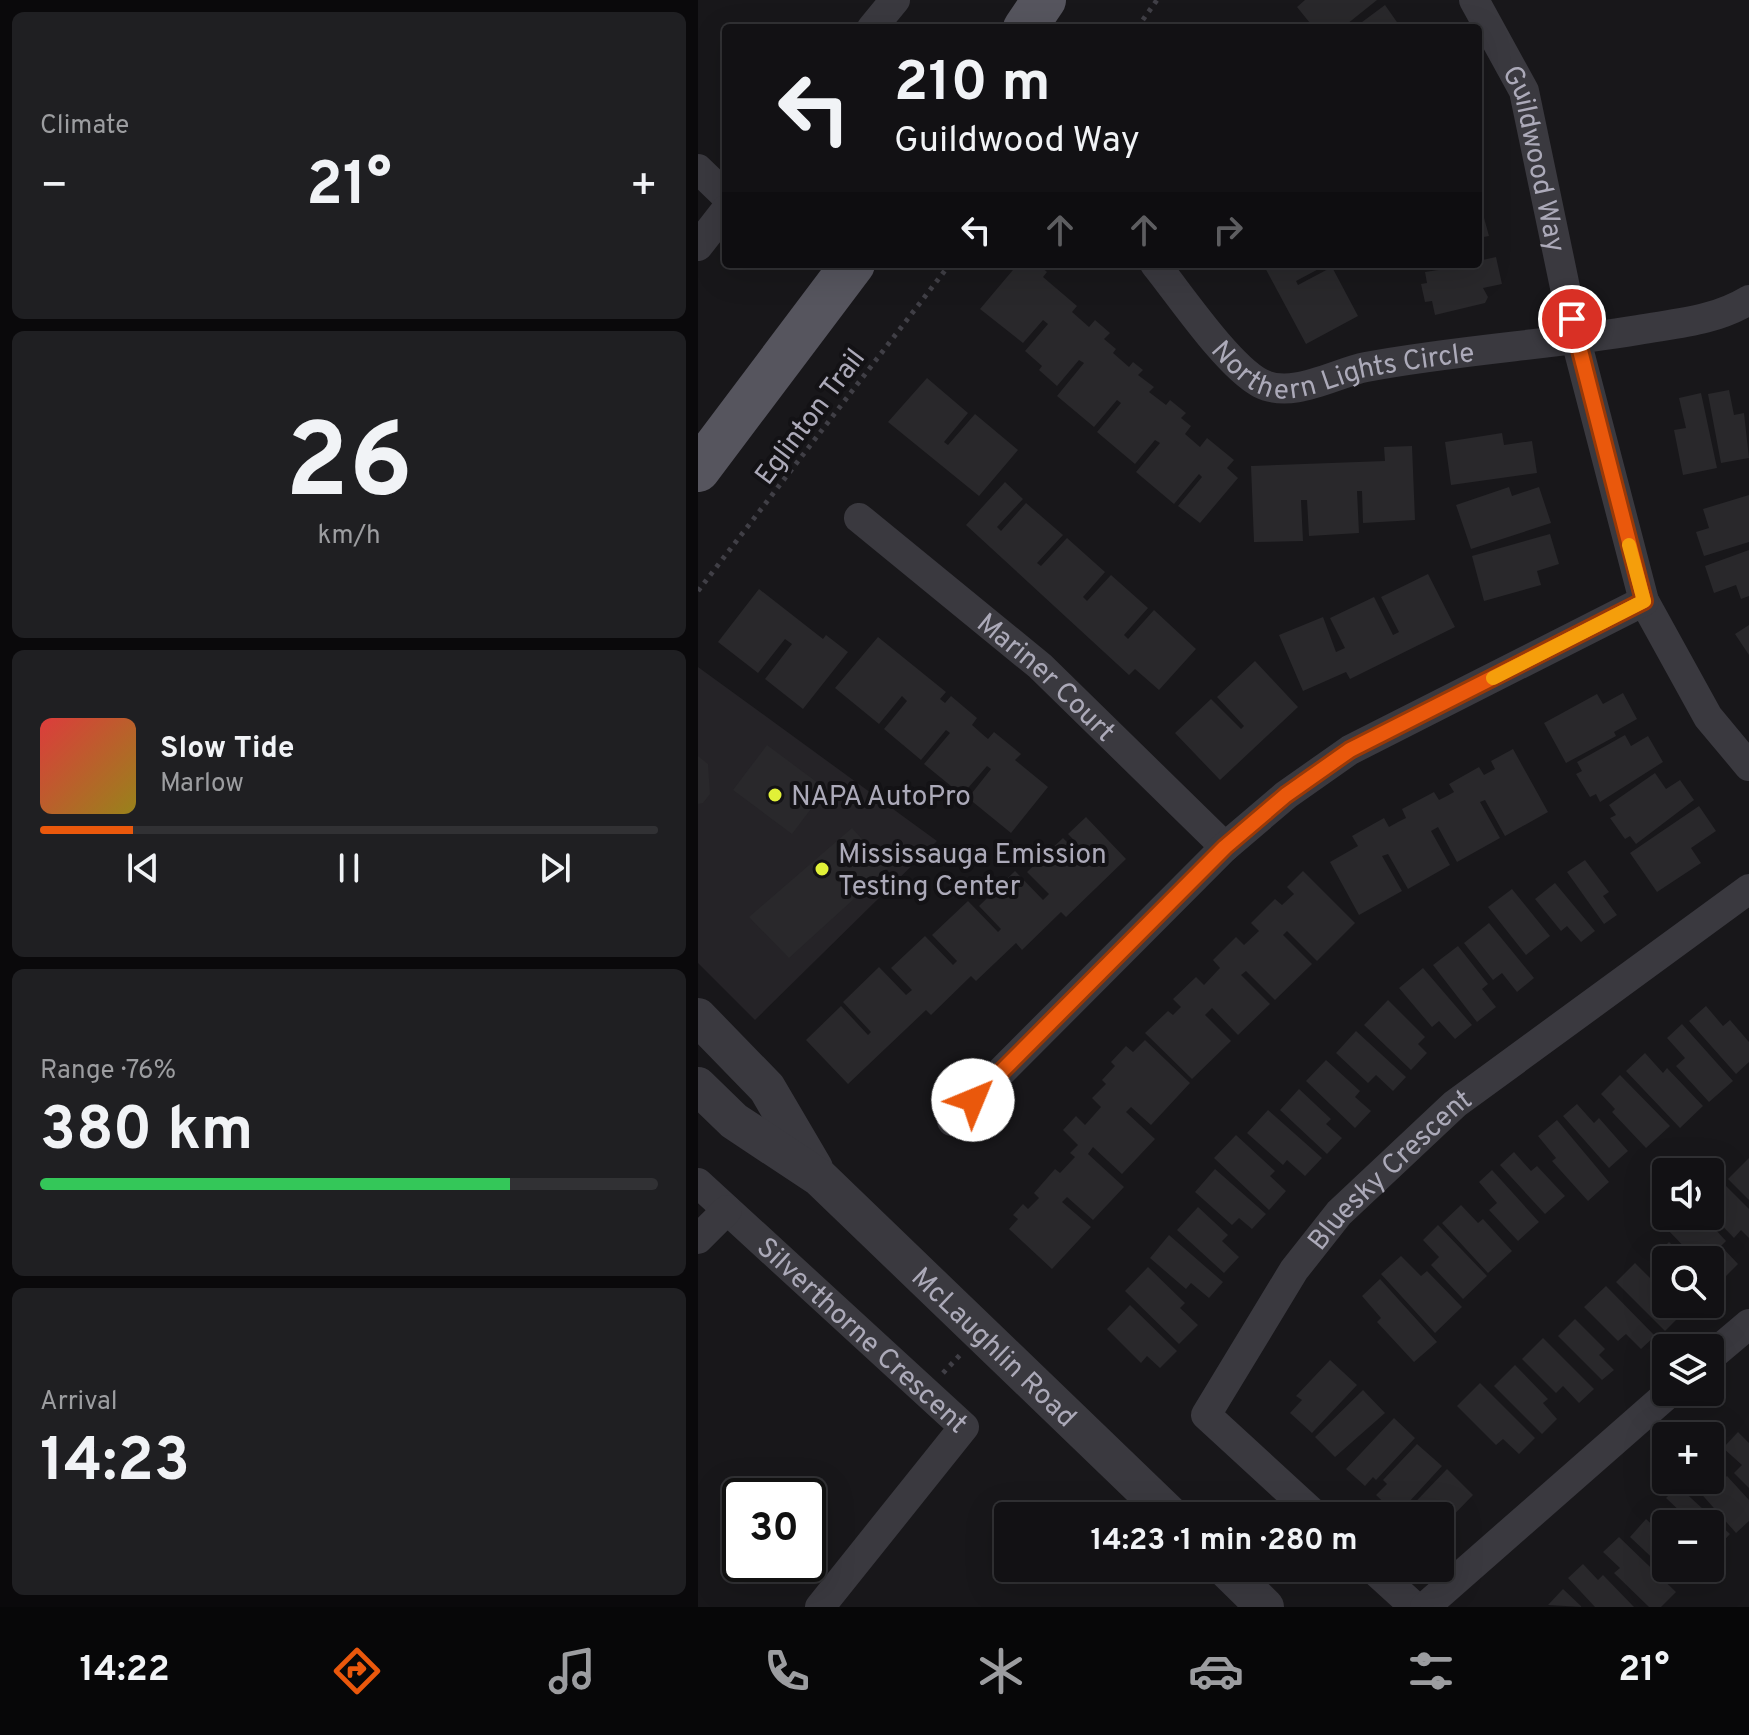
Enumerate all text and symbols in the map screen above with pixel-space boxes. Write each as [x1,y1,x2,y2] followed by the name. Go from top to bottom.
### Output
[894,50,1051,120] text: 210 m
[762,56,866,160] icon: left
[1492,60,1572,256] street label: Guildwood Way
[40,110,129,143] text: Climate
[894,119,1140,165] text: Guildwood Way
[306,150,392,226] text: 21°
[40,160,68,216] text: −
[630,160,658,216] text: +
[954,208,998,252] icon: left
[1038,208,1082,252] icon: ahead
[1122,208,1166,252] icon: ahead
[1206,208,1250,252] icon: right
[1538,285,1606,353] pin
[1550,297,1594,341] icon: arrive
[1211,315,1489,367] street label: Northern Lights Circle
[1202,334,1477,410] text: Northern Lights Circle
[748,342,874,493] street label: Eglinton Trail
[285,402,413,534] text: 26
[317,520,381,553] text: km/h
[968,607,1122,751] street label: Mariner Court
[160,731,294,768] text: Slow Tide
[160,768,244,801] text: Marlow
[791,780,971,816] place label: NAPA AutoPro
[766,786,784,804] marker: NAPA AutoPro
[838,838,1107,906] place label: Mississauga Emission Testing Center
[121,846,165,890] icon: previous
[327,846,371,890] icon: pause
[533,846,577,890] icon: next
[813,860,831,878] marker: Mississauga Emission Testing Center
[40,1055,176,1088] text: Range · 76%
[931,1058,1015,1142] position arrow
[1301,1083,1480,1259] street label: Bluesky Crescent
[40,1095,253,1171] text: 380 km
[1652,1158,1724,1582] map controls
[1652,1158,1724,1230] button: sound
[748,1231,974,1442] street label: Silverthorne Crescent
[1652,1246,1724,1318] button: search
[902,1261,1083,1436] street label: McLaughlin Road
[1652,1334,1724,1406] button: layers
[40,1386,118,1419] text: Arrival
[1652,1422,1724,1494] button: +
[40,1426,190,1502] text: 14:23
[722,1478,826,1582] speed limit sign: 30
[1652,1510,1724,1582] button: −
[1090,1523,1358,1560] text: 14:23 · 1 min · 280 m
[329,1643,385,1699] icon: directions
[544,1643,600,1699] icon: music
[759,1643,815,1699] icon: phone
[973,1643,1029,1699] icon: climate
[1188,1643,1244,1699] icon: car
[1403,1643,1459,1699] icon: filters
[79,1648,170,1694] text: 14:22
[1618,1648,1670,1694] text: 21°

